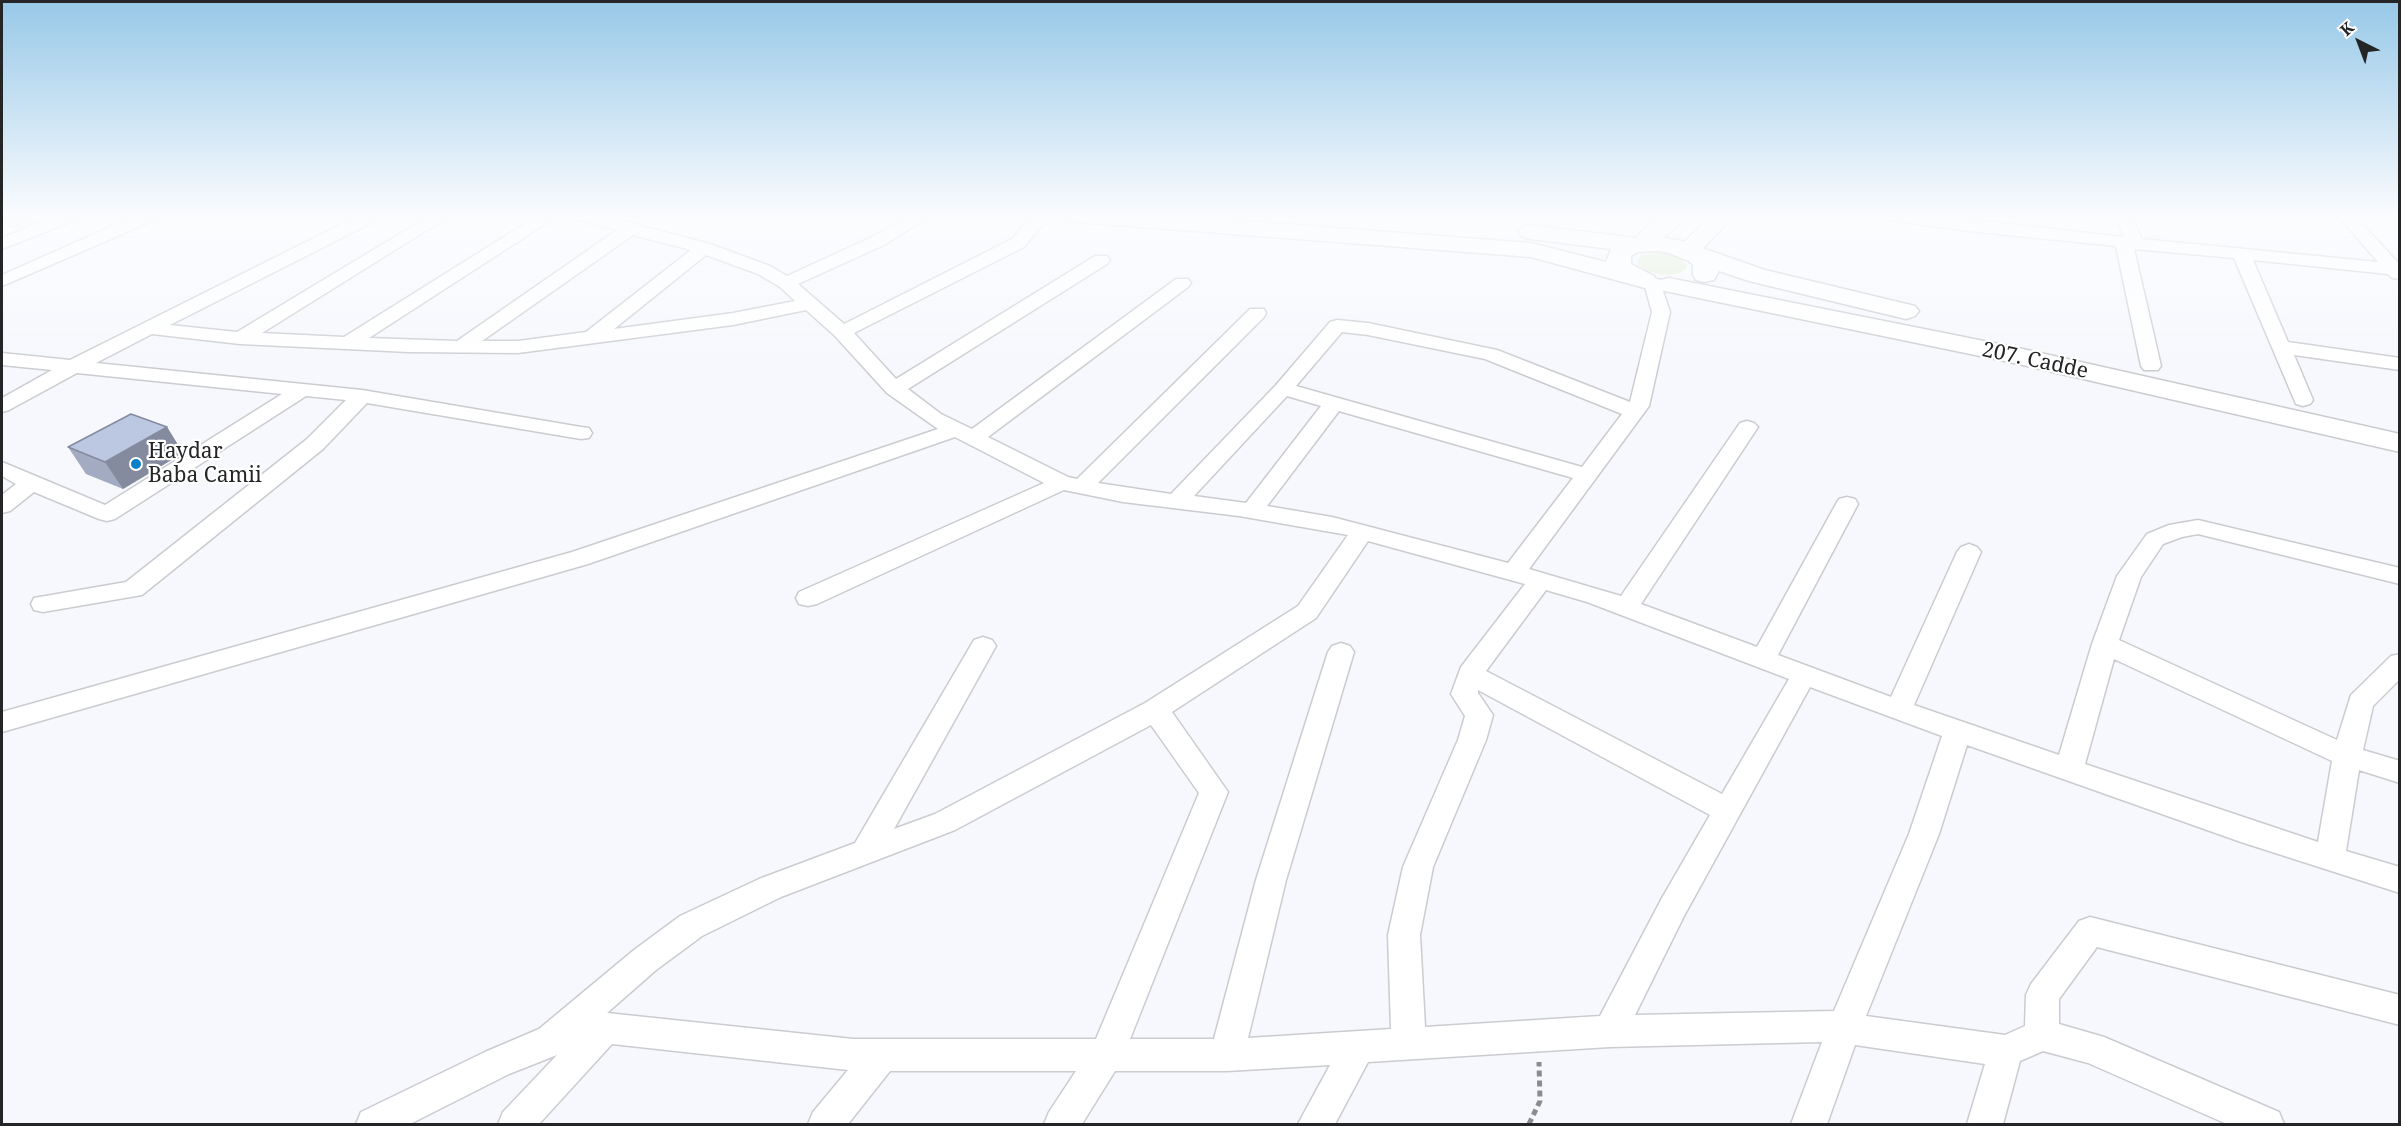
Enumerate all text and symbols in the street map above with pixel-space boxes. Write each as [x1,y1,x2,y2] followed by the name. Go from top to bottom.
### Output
[2329,12,2389,72] north arrow
[2335,17,2359,41] text: K
[1980,337,2090,385] street label: 207. Cadde
[148,439,262,489] place label: Haydar Baba Camii
[129,457,143,471] marker: Haydar Baba Camii

